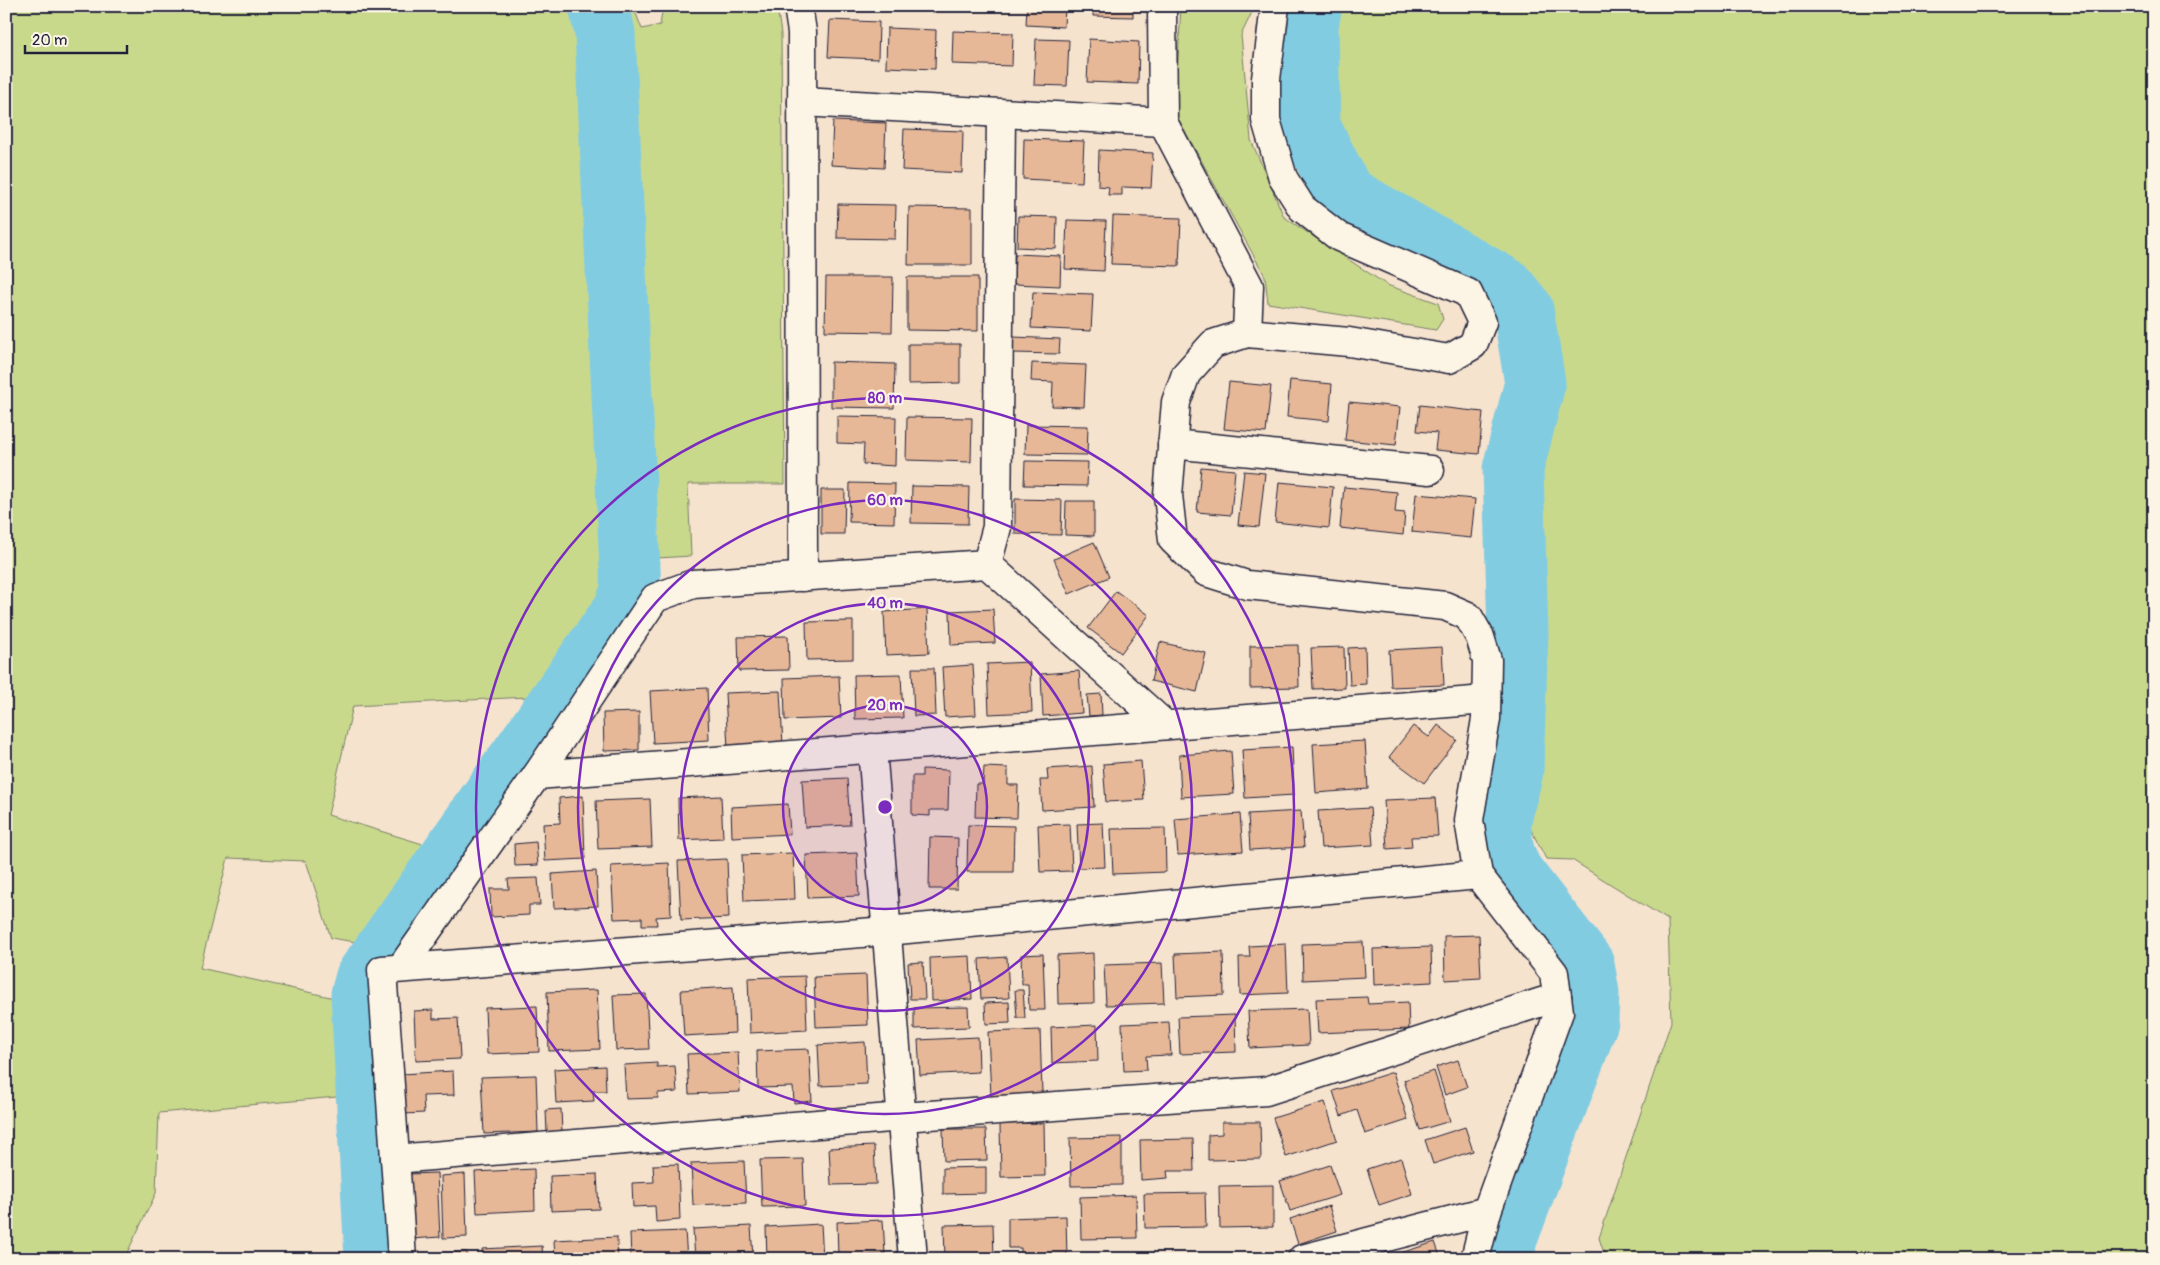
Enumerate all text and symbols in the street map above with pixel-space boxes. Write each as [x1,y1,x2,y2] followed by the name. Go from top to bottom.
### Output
[25,22,128,54] scale bar
[32,31,67,50] text: 20 m
[868,389,902,408] text: 80 m
[867,491,903,510] text: 60 m
[867,594,903,613] text: 40 m
[867,696,903,715] text: 20 m
[876,798,894,816] centre of rings

